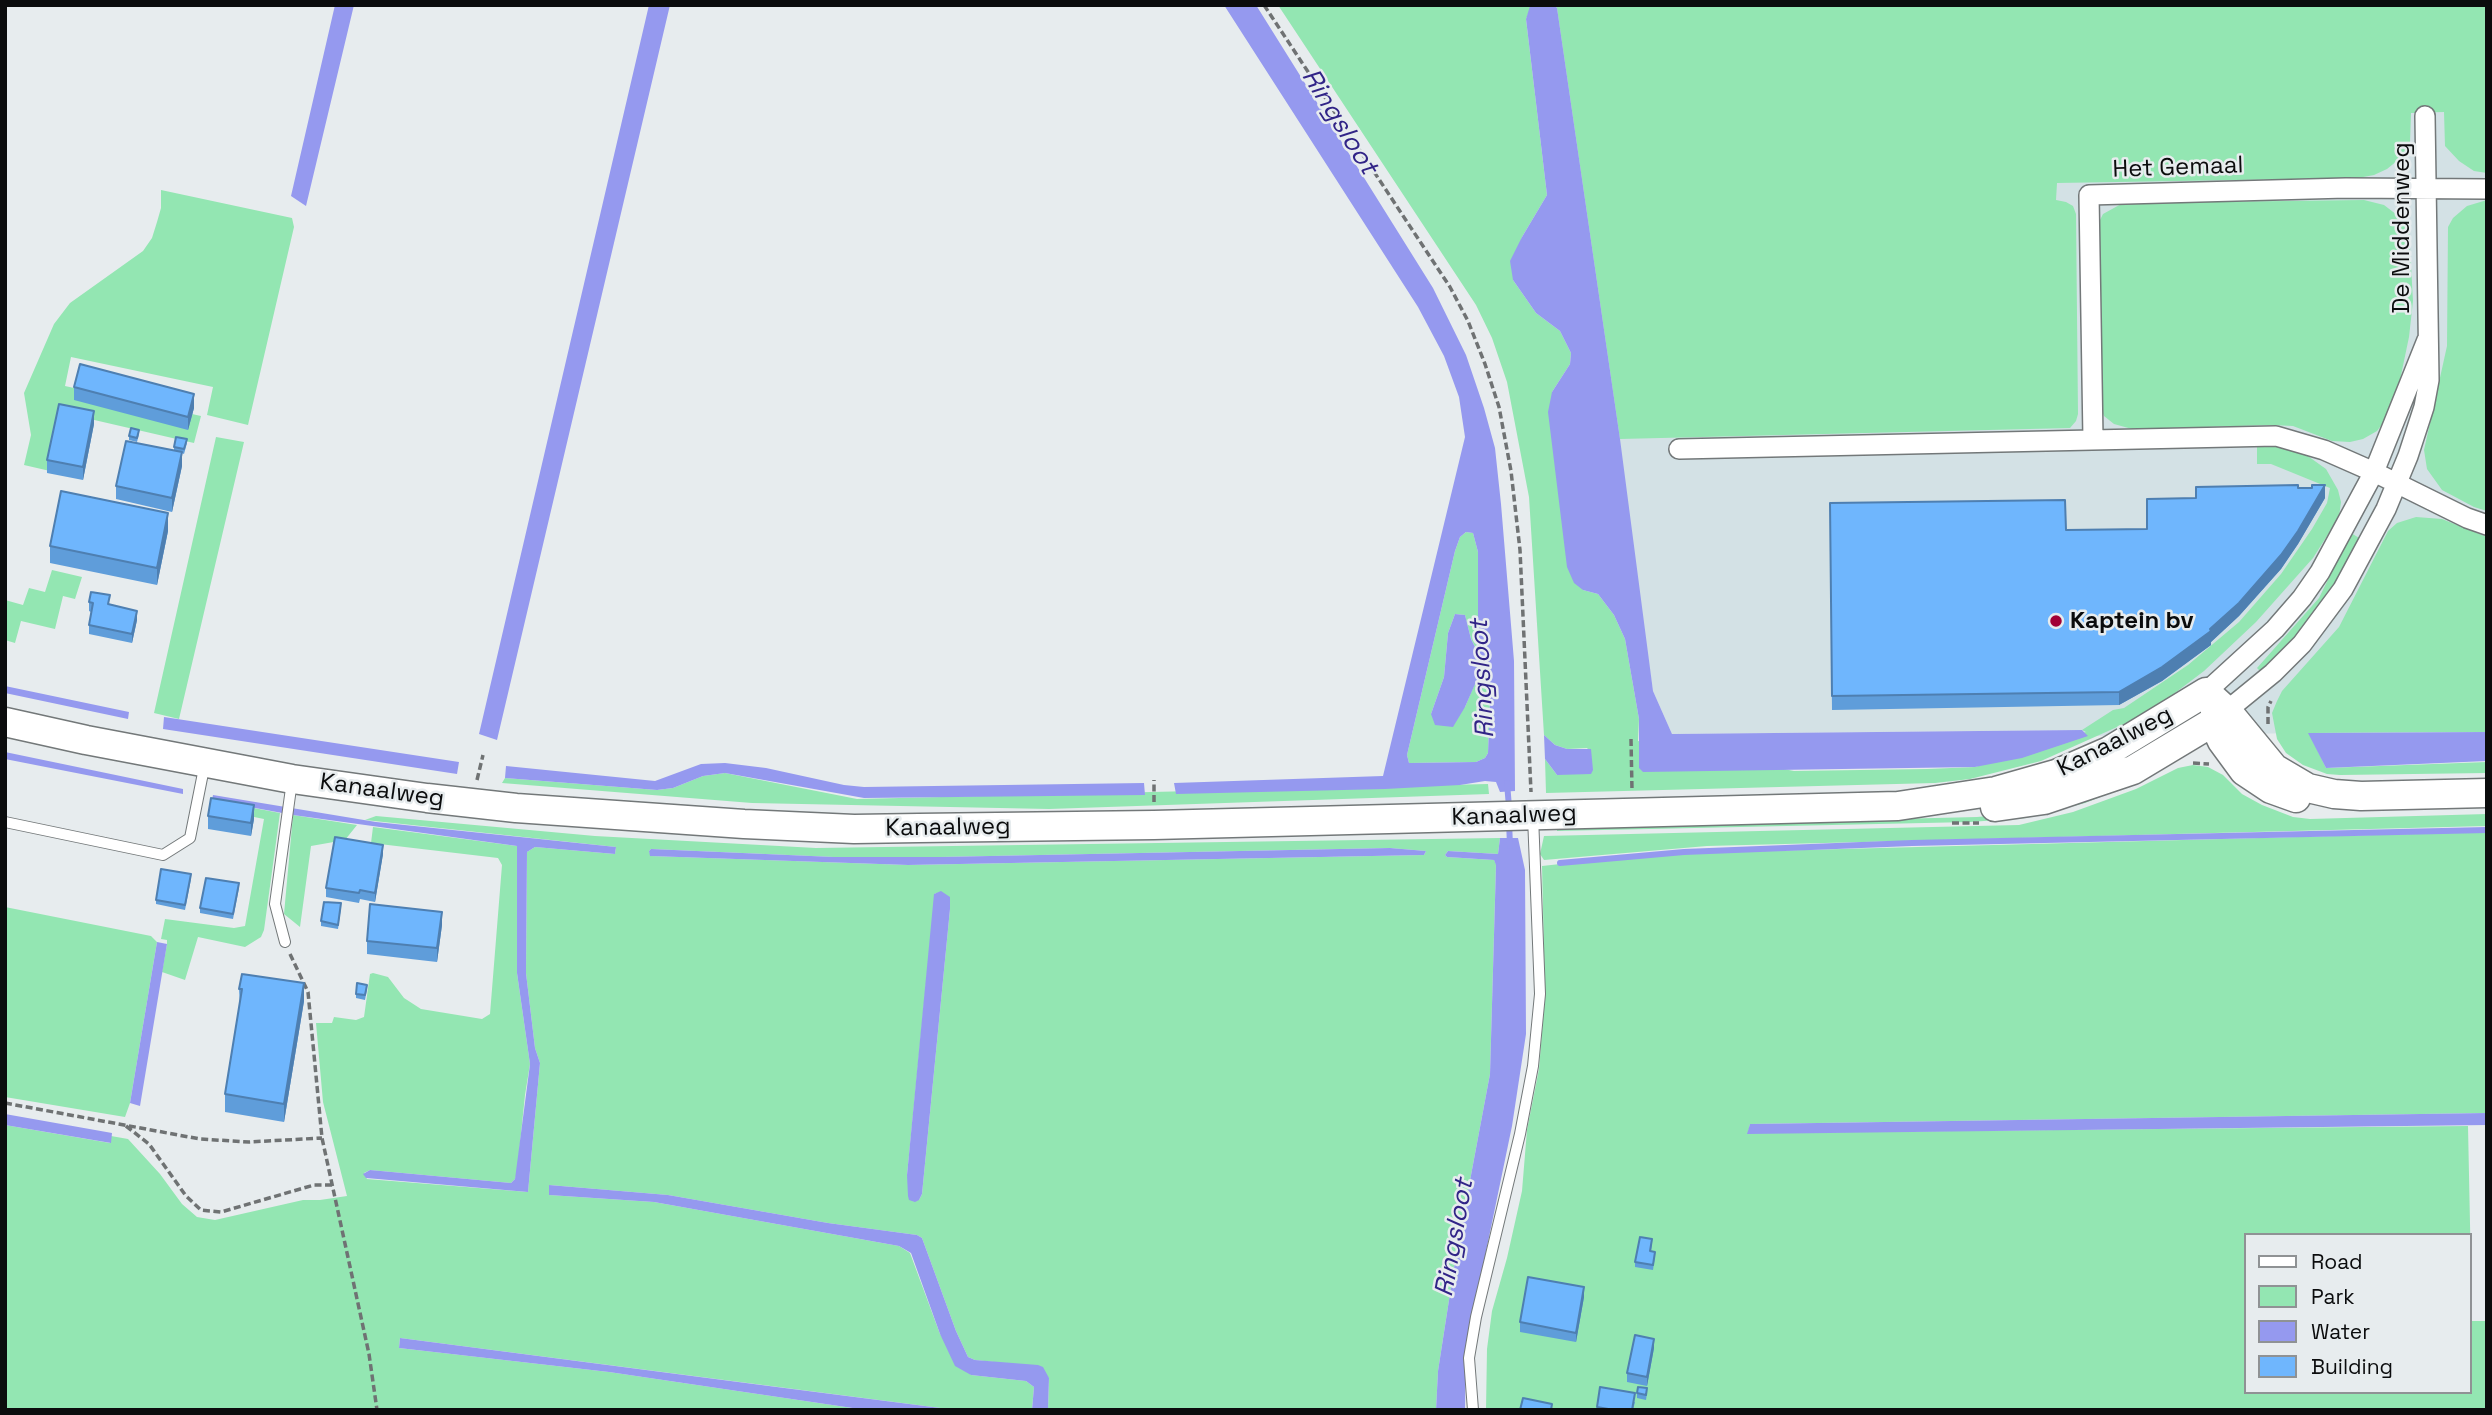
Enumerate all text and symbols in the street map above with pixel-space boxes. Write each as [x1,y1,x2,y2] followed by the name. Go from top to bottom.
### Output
[1294,63,1384,181] water label: Ringsloot
[2388,142,2416,314] street label: De Middenweg
[2112,151,2244,185] street label: Het Gemaal
[2070,607,2194,635] place label: Kaptein bv
[2048,613,2064,629] marker: Kaptein bv
[1464,619,1502,739] water label: Ringsloot
[2053,701,2177,783] street label: Kanaalweg
[318,768,446,814] street label: Kanaalweg
[1451,799,1577,833] street label: Kanaalweg
[885,813,1011,843] street label: Kanaalweg
[1429,1177,1481,1299] water label: Ringsloot
[2244,1233,2471,1394] legend
[2311,1248,2363,1275] text: Road
[2311,1283,2355,1310] text: Park
[2311,1318,2370,1345] text: Water
[2311,1353,2393,1380] text: Building

